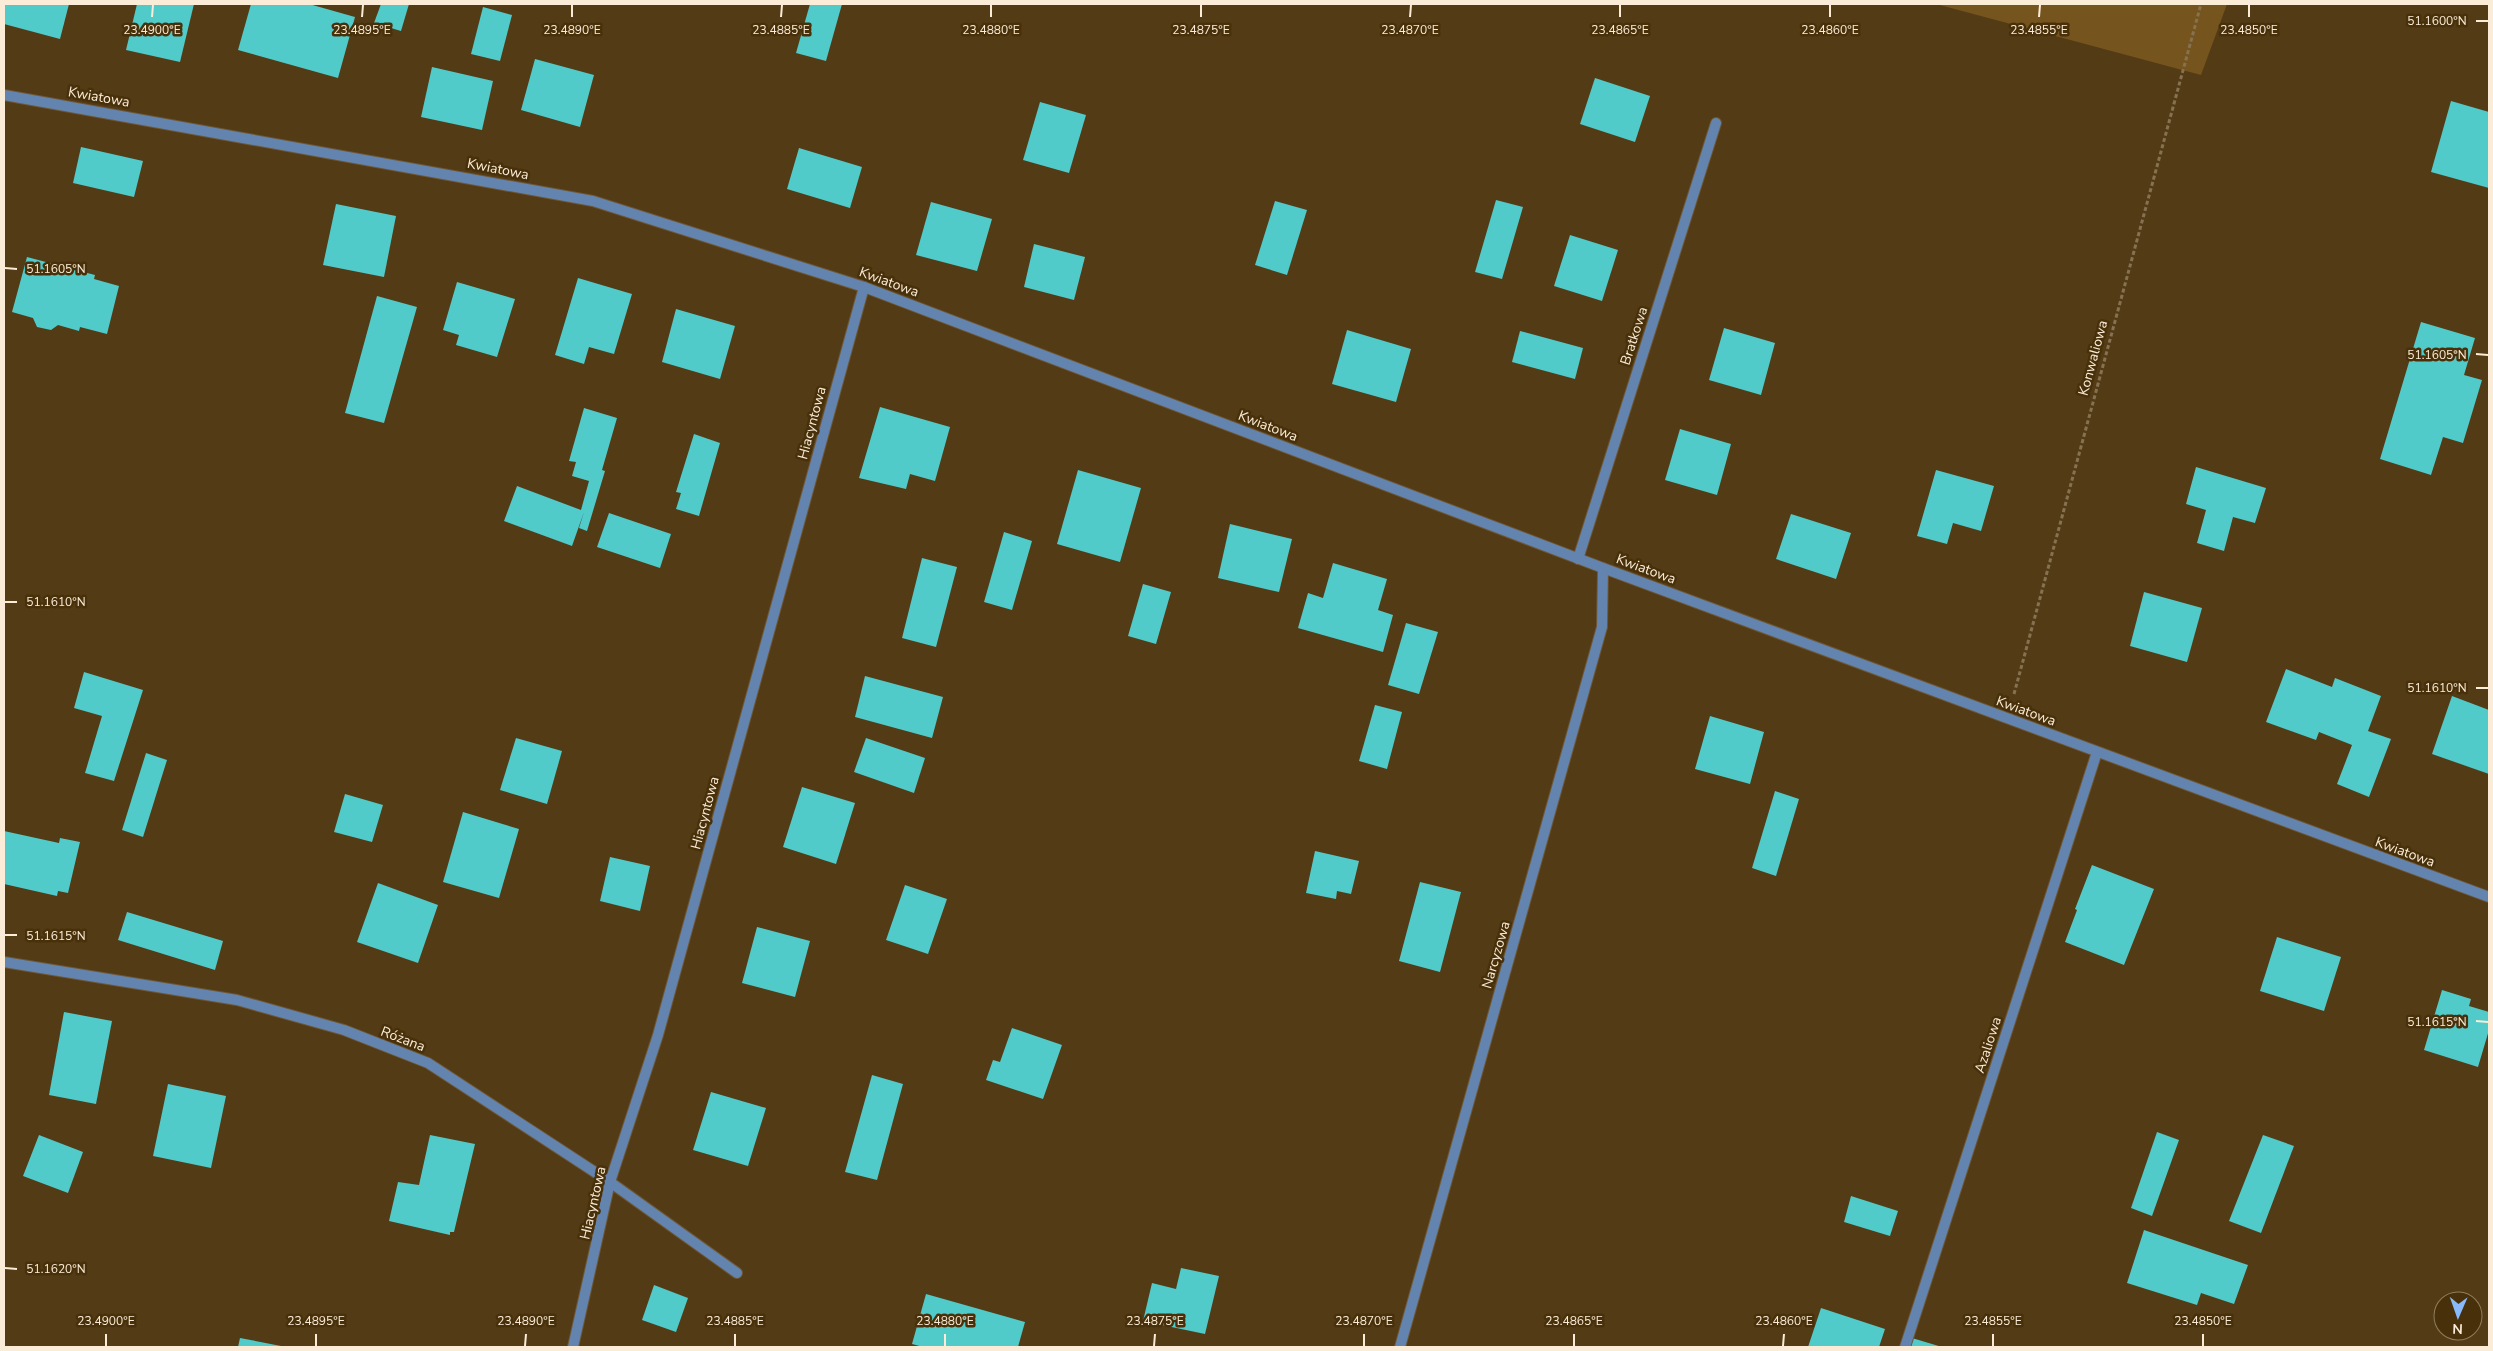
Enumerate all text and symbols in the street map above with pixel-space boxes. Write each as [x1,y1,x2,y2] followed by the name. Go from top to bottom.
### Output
[2407,13,2467,29] text: 51.1600°N
[123,22,181,38] text: 23.4900°E
[333,22,391,38] text: 23.4895°E
[543,22,601,38] text: 23.4890°E
[752,22,810,38] text: 23.4885°E
[962,22,1020,38] text: 23.4880°E
[1172,22,1230,38] text: 23.4875°E
[1381,22,1439,38] text: 23.4870°E
[1591,22,1649,38] text: 23.4865°E
[1801,22,1859,38] text: 23.4860°E
[2010,22,2068,38] text: 23.4855°E
[2220,22,2278,38] text: 23.4850°E
[67,82,131,112] street label: Kwiatowa
[466,154,530,184] street label: Kwiatowa
[26,261,86,277] text: 51.1605°N
[856,262,922,302] street label: Kwiatowa
[1616,304,1652,368] street label: Bratkowa
[2074,318,2112,398] street label: Konwaliowa
[2407,347,2467,363] text: 51.1605°N
[793,385,831,461] street label: Hiacyntowa
[1235,406,1301,446] street label: Kwiatowa
[1613,549,1679,589] street label: Kwiatowa
[26,594,86,610] text: 51.1610°N
[2407,680,2467,696] text: 51.1610°N
[1993,691,2059,731] street label: Kwiatowa
[686,775,724,851] street label: Hiacyntowa
[2372,832,2438,872] street label: Kwiatowa
[1477,919,1515,991] street label: Narcyzowa
[26,928,86,944] text: 51.1615°N
[1970,1014,2006,1076] street label: Azaliowa
[2407,1014,2467,1030] text: 51.1615°N
[378,1022,428,1056] street label: Różana
[575,1165,611,1241] street label: Hiacyntowa
[26,1261,86,1277] text: 51.1620°N
[2433,1291,2483,1341] north arrow
[77,1313,135,1329] text: 23.4900°E
[287,1313,345,1329] text: 23.4895°E
[497,1313,555,1329] text: 23.4890°E
[706,1313,764,1329] text: 23.4885°E
[916,1313,974,1329] text: 23.4880°E
[1126,1313,1184,1329] text: 23.4875°E
[1335,1313,1393,1329] text: 23.4870°E
[1545,1313,1603,1329] text: 23.4865°E
[1755,1313,1813,1329] text: 23.4860°E
[1964,1313,2022,1329] text: 23.4855°E
[2174,1313,2232,1329] text: 23.4850°E
[2452,1319,2463,1338] text: N

